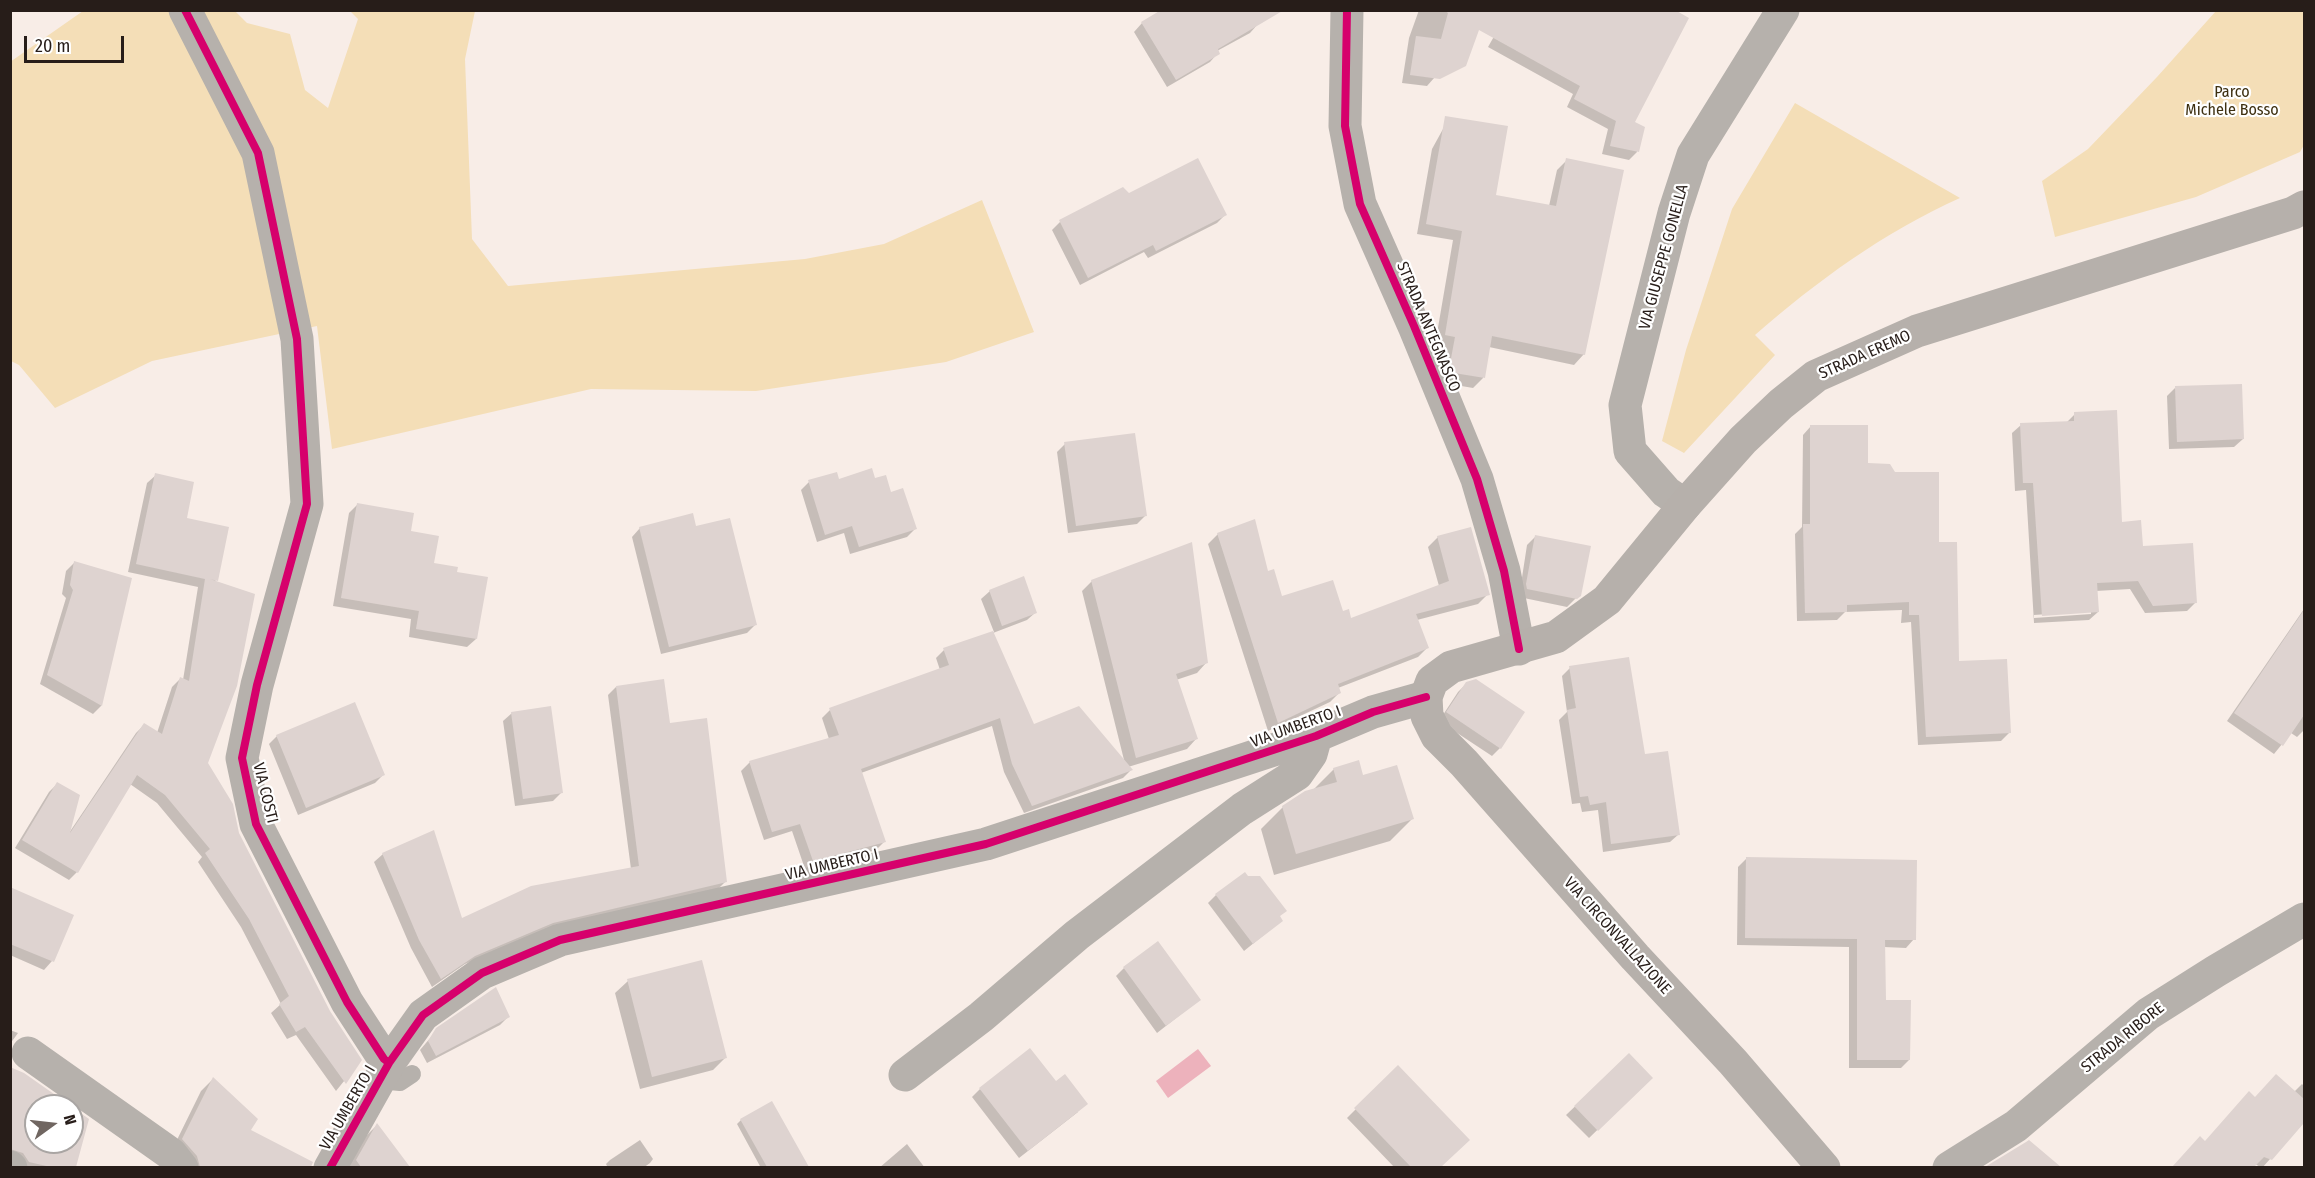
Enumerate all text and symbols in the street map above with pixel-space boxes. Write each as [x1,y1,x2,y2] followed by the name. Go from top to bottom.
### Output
[27,24,128,62] scale bar
[35,35,70,57] text: 20 m
[2185,83,2279,121] park label: Parco Michele Bosso
[1635,182,1693,332] street label: VIA GIUSEPPE GONELLA
[1392,259,1464,395] street label: STRADA ANTEGNASCO
[1816,326,1914,384] street label: STRADA EREMO
[1248,702,1344,752] street label: VIA UMBERTO I
[248,761,282,825] street label: VIA COSTI
[784,845,880,885] street label: VIA UMBERTO I
[1559,874,1675,998] street label: VIA CIRCONVALLAZIONE
[2078,999,2168,1077] street label: STRADA RIBORE
[316,1062,380,1154] street label: VIA UMBERTO I
[24,1094,84,1154] north arrow
[60,1113,80,1127] text: N

